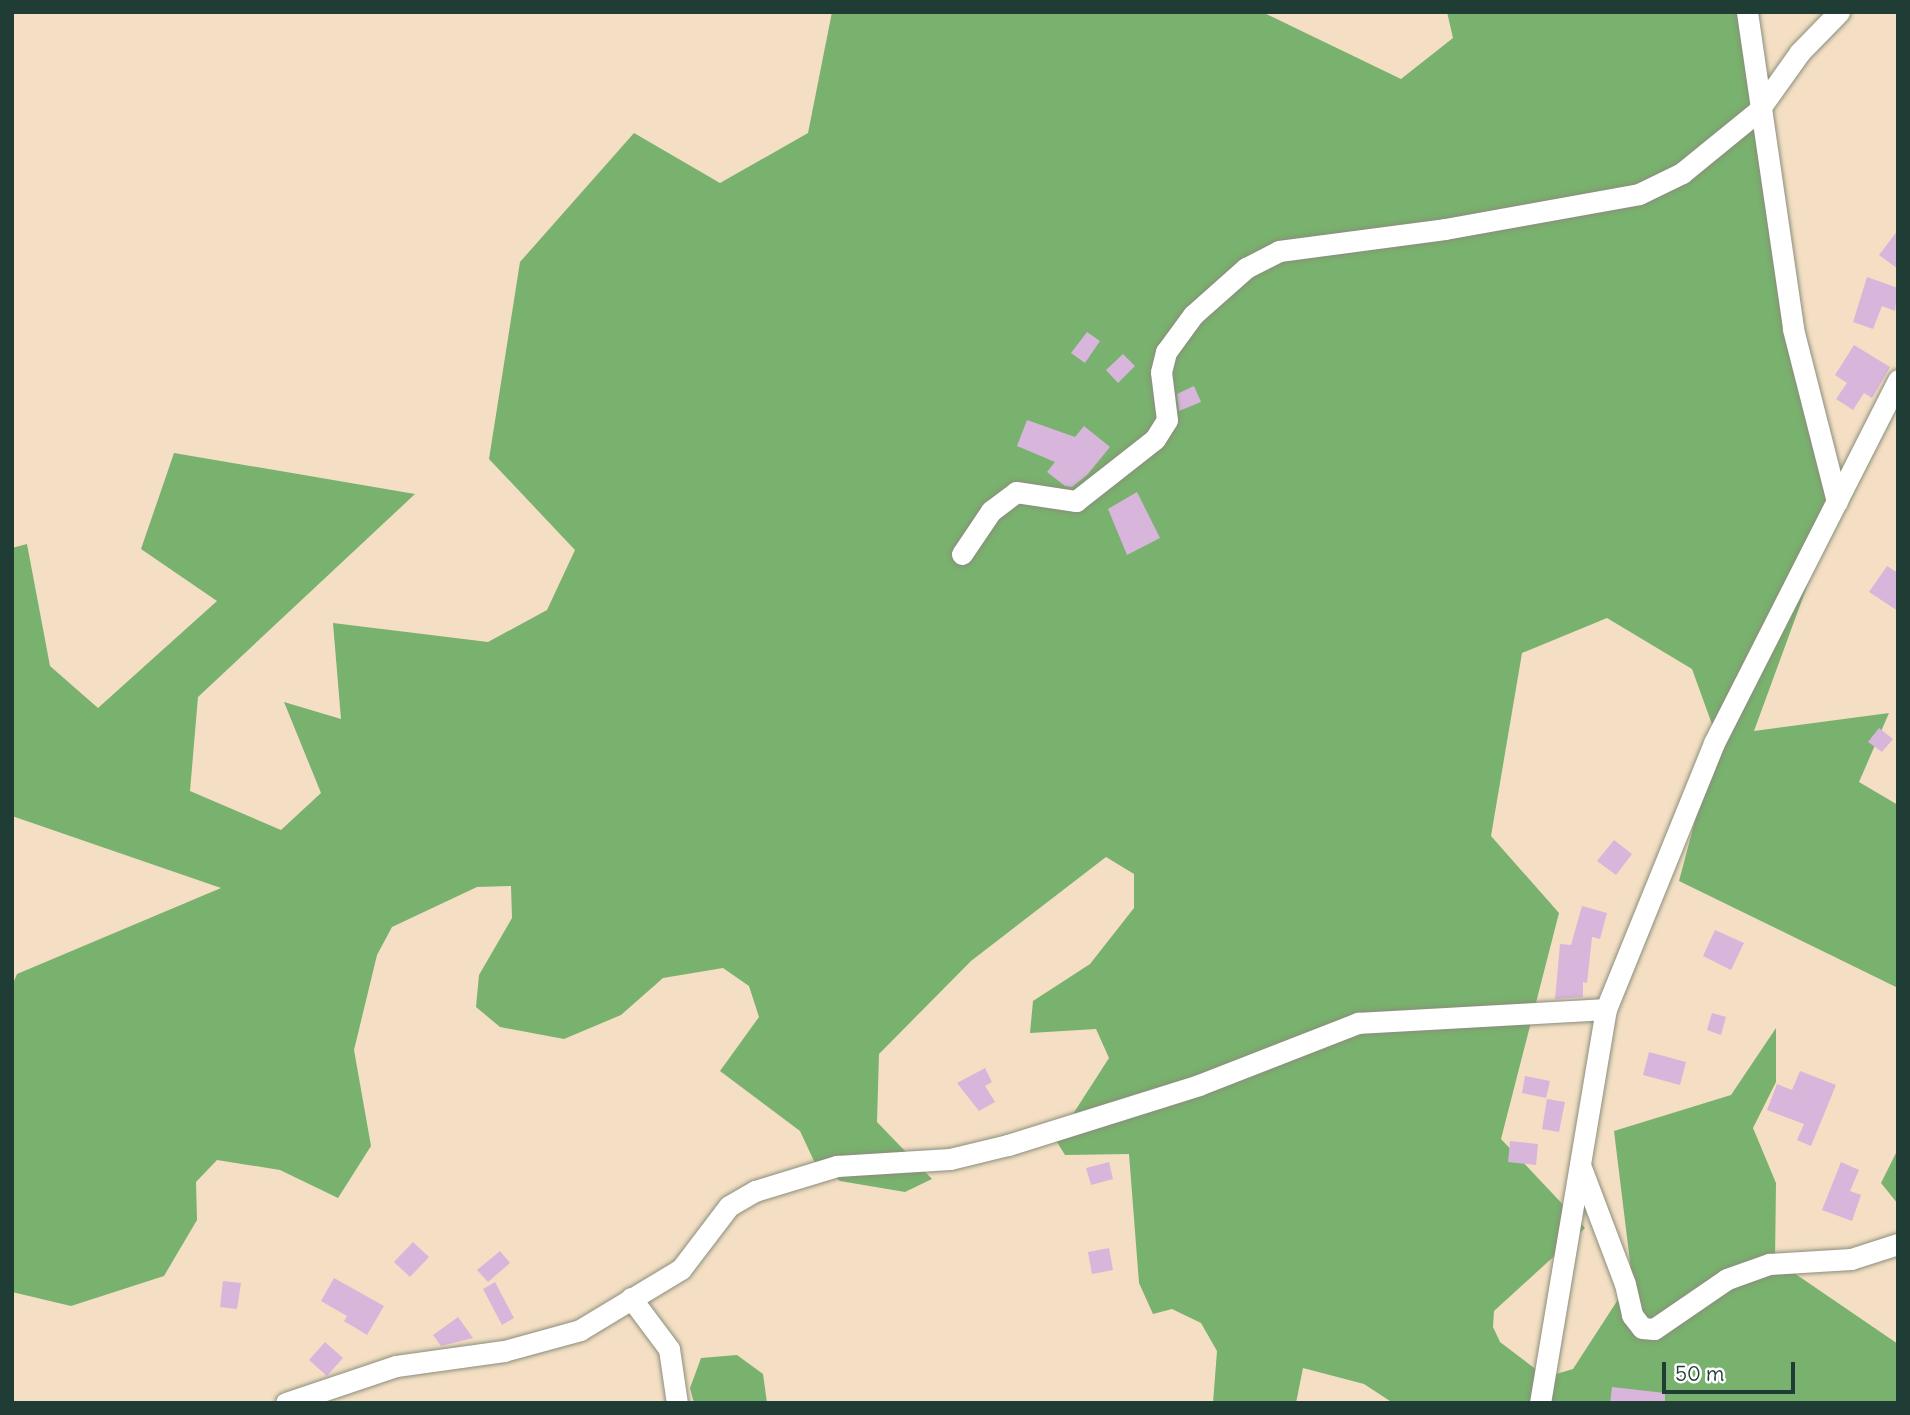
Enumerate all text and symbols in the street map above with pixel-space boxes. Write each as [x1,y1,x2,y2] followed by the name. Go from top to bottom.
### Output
[1665,1348,1798,1392] scale bar
[1675,1360,1724,1387] text: 50 m

